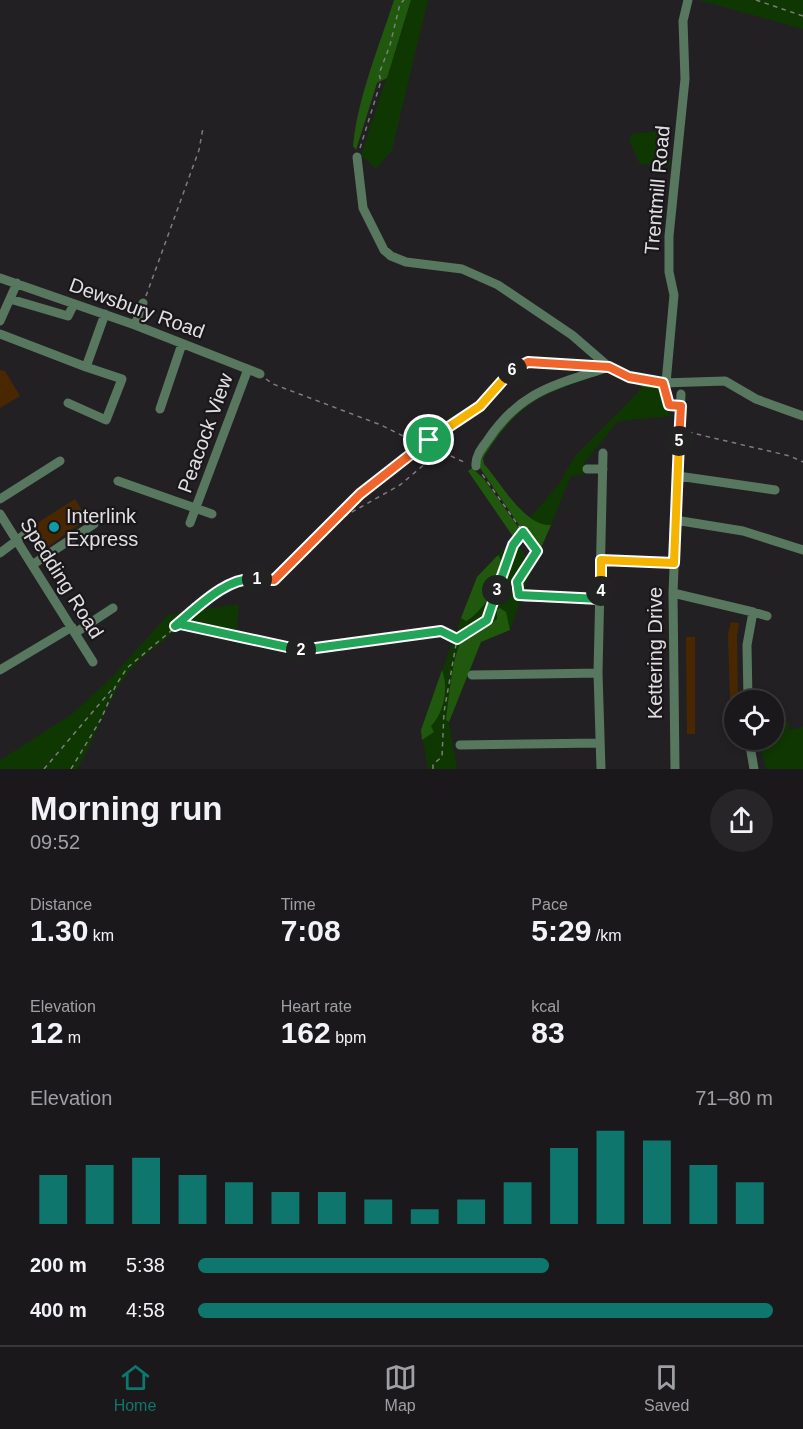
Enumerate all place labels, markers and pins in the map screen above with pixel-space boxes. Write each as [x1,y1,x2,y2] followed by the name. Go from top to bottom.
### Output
[497,355,527,385] pin: 6
[403,414,454,465] pin
[664,426,694,456] pin: 5
[66,505,138,550] place label: Interlink Express
[47,520,61,534] marker: Interlink Express
[242,564,272,594] pin: 1
[482,575,512,605] pin: 3
[586,576,616,606] pin: 4
[286,635,316,665] pin: 2

